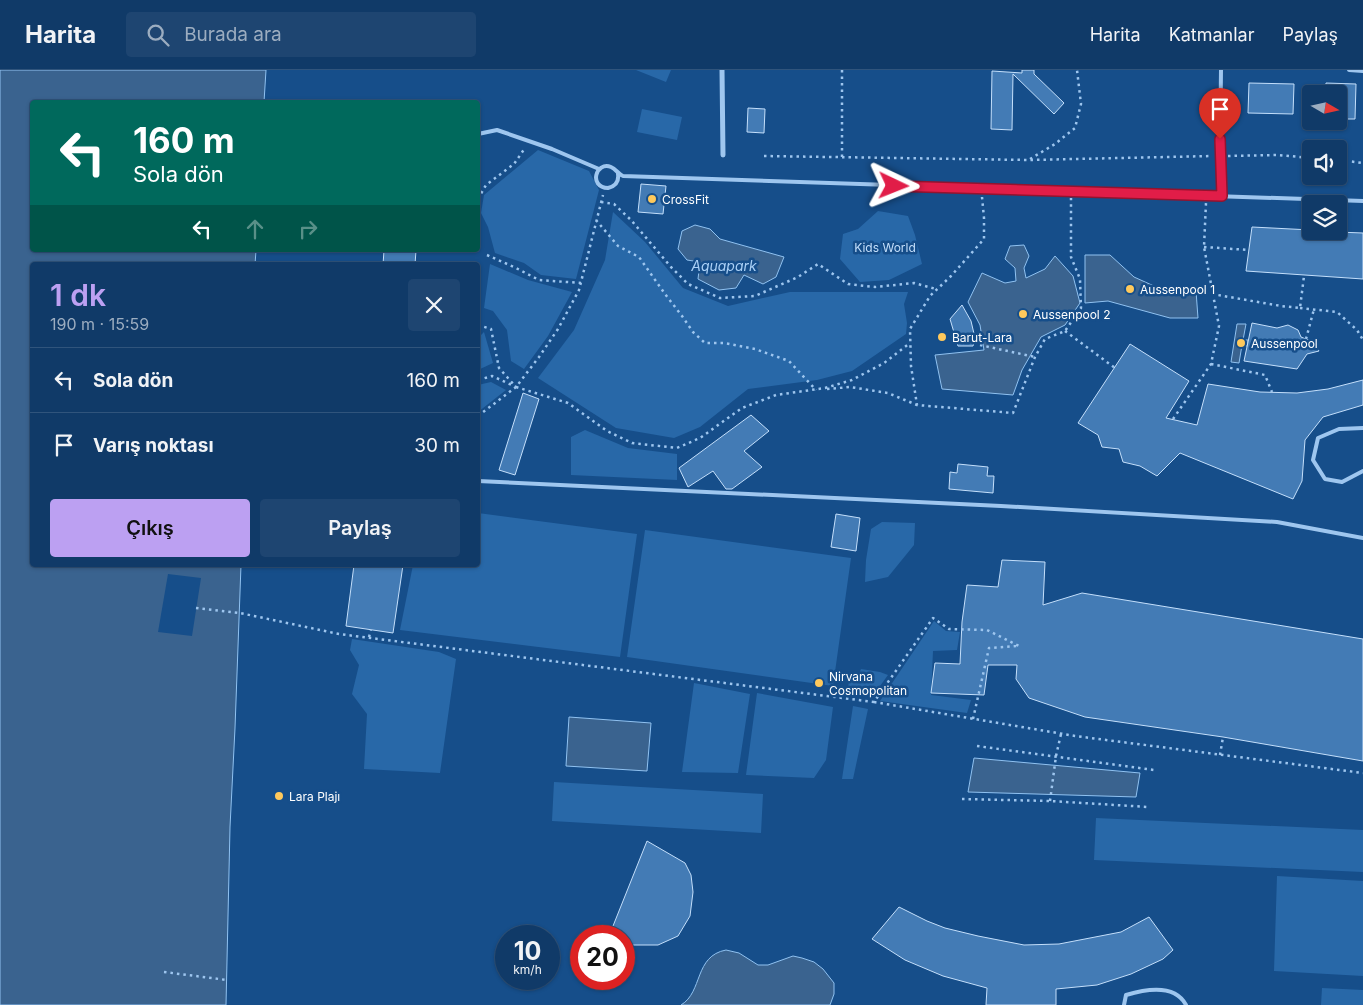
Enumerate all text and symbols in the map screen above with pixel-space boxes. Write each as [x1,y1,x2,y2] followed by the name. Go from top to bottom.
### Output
[126,12,476,57] search box
[25,20,96,49] text: Harita
[144,21,172,49] icon: search
[184,23,282,46] text: Burada ara
[1090,24,1141,45] text: Harita
[1169,24,1254,45] text: Katmanlar
[1282,24,1338,45] text: Paylaş
[1302,85,1348,130] north arrow
[1302,85,1347,240] map controls
[1199,88,1241,139] pin
[1206,95,1234,123] icon: arrive
[133,119,235,161] text: 160 m
[50,120,115,185] icon: left
[1302,140,1347,185] button: sound
[867,159,919,211] position arrow
[133,161,224,187] text: Sola dön
[662,192,709,207] place label: CrossFit
[646,193,658,205] marker: CrossFit
[1302,195,1347,240] button: layers
[188,215,216,243] icon: left
[241,215,269,243] icon: ahead
[294,215,322,243] icon: right
[854,240,916,255] park label: Kids World
[690,257,757,274] water label: Aquapark
[50,277,106,313] text: 1 dk
[408,279,460,331] button: close
[1140,282,1215,297] place label: Aussenpool 1
[1124,283,1136,295] marker: Aussenpool 1
[1033,307,1110,322] place label: Aussenpool 2
[1017,308,1029,320] marker: Aussenpool 2
[50,314,149,334] text: 190 m · 15:59
[952,330,1012,345] place label: Barut-Lara
[936,331,948,343] marker: Barut-Lara
[1251,336,1318,351] place label: Aussenpool
[1235,337,1247,349] marker: Aussenpool
[50,366,78,394] icon: left
[93,369,173,392] text: Sola dön
[407,369,460,392] text: 160 m
[50,431,78,459] icon: arrive
[93,434,214,457] text: Varış noktası
[414,434,460,457] text: 30 m
[50,499,250,557] button: Çıkış
[260,499,460,557] button: Paylaş
[829,669,907,698] place label: Nirvana Cosmopolitan
[813,677,825,689] marker: Nirvana Cosmopolitan
[289,789,340,804] place label: Lara Plajı
[273,790,285,802] marker: Lara Plajı
[570,925,635,990] speed limit sign: 20
[514,936,541,966] text: 10
[513,962,542,977] text: km/h

